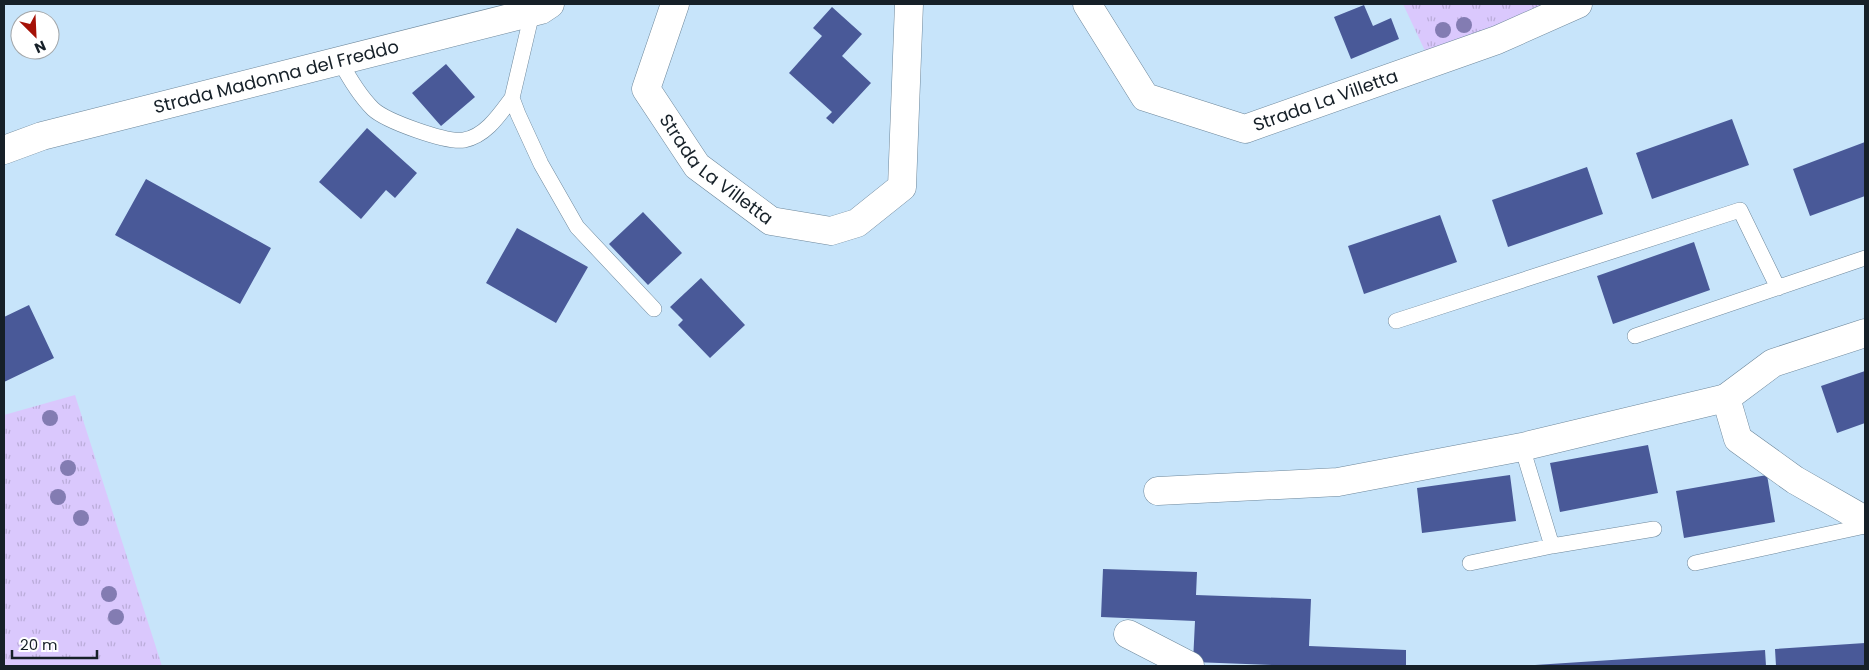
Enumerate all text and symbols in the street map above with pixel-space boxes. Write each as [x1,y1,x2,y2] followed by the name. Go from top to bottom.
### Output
[10,10,60,60] north arrow
[151,33,401,119] street label: Strada Madonna del Freddo
[31,36,49,58] text: N
[1250,63,1401,137] street label: Strada La Villetta
[654,109,778,230] street label: Strada La Villetta
[12,628,98,660] scale bar
[20,634,58,655] text: 20 m

